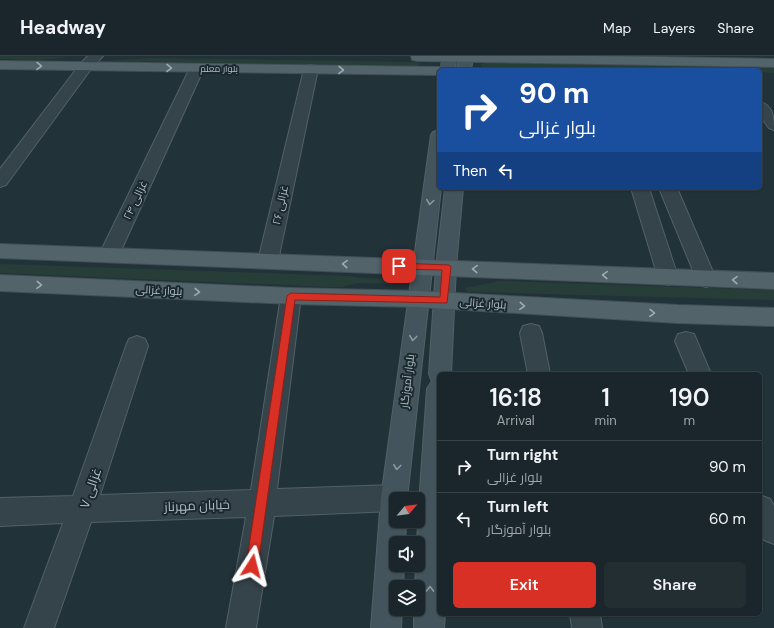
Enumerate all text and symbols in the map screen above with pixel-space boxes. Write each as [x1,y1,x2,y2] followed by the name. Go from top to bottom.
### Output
[20,15,106,40] text: Headway
[603,19,631,37] text: Map
[653,19,695,37] text: Layers
[717,19,754,37] text: Share
[36,62,42,70] one-way arrow
[200,63,238,75] street label: بلوار معلم
[166,64,172,72] one-way arrow
[338,65,344,74] one-way arrow
[519,75,589,112] text: 90 m
[453,84,505,136] icon: right
[519,116,596,140] text: بلوار غزالی
[495,160,517,182] icon: left
[453,161,487,181] text: Then
[120,178,150,222] street label: غزالی ۲۴
[269,184,291,226] street label: غزالی ۲۶
[426,199,435,205] one-way arrow
[382,249,416,283] pin
[388,255,410,277] icon: arrive
[342,259,348,268] one-way arrow
[472,264,478,273] one-way arrow
[602,270,608,279] one-way arrow
[732,275,738,284] one-way arrow
[36,281,42,289] one-way arrow
[135,282,183,298] street label: بلوار غزالی
[194,288,200,296] one-way arrow
[459,294,507,312] street label: بلوار غزالی
[519,302,525,310] one-way arrow
[649,309,655,317] one-way arrow
[408,335,417,341] one-way arrow
[397,353,417,410] street label: بلوار آموزگار
[489,382,542,413] text: 16:18
[601,382,610,413] text: 1
[669,382,710,413] text: 190
[497,412,535,429] text: Arrival
[595,412,617,429] text: min
[684,412,695,429] text: m
[487,445,558,465] text: Turn right
[453,456,475,478] icon: right
[709,457,746,477] text: 90 m
[393,464,402,470] one-way arrow
[76,466,105,511] street label: غزالی ۷
[487,469,543,486] text: بلوار غزالی
[389,492,425,528] north arrow
[389,492,425,616] map controls
[163,496,230,515] street label: خیابان مهرناز
[487,497,548,517] text: Turn left
[453,508,475,530] icon: left
[709,509,746,529] text: 60 m
[487,521,551,538] text: بلوار آموزگار
[389,536,425,572] button: sound
[231,545,273,587] position arrow
[453,562,596,608] button: Exit
[604,562,746,608] button: Share
[389,580,425,616] button: layers
[426,586,434,592] one-way arrow

